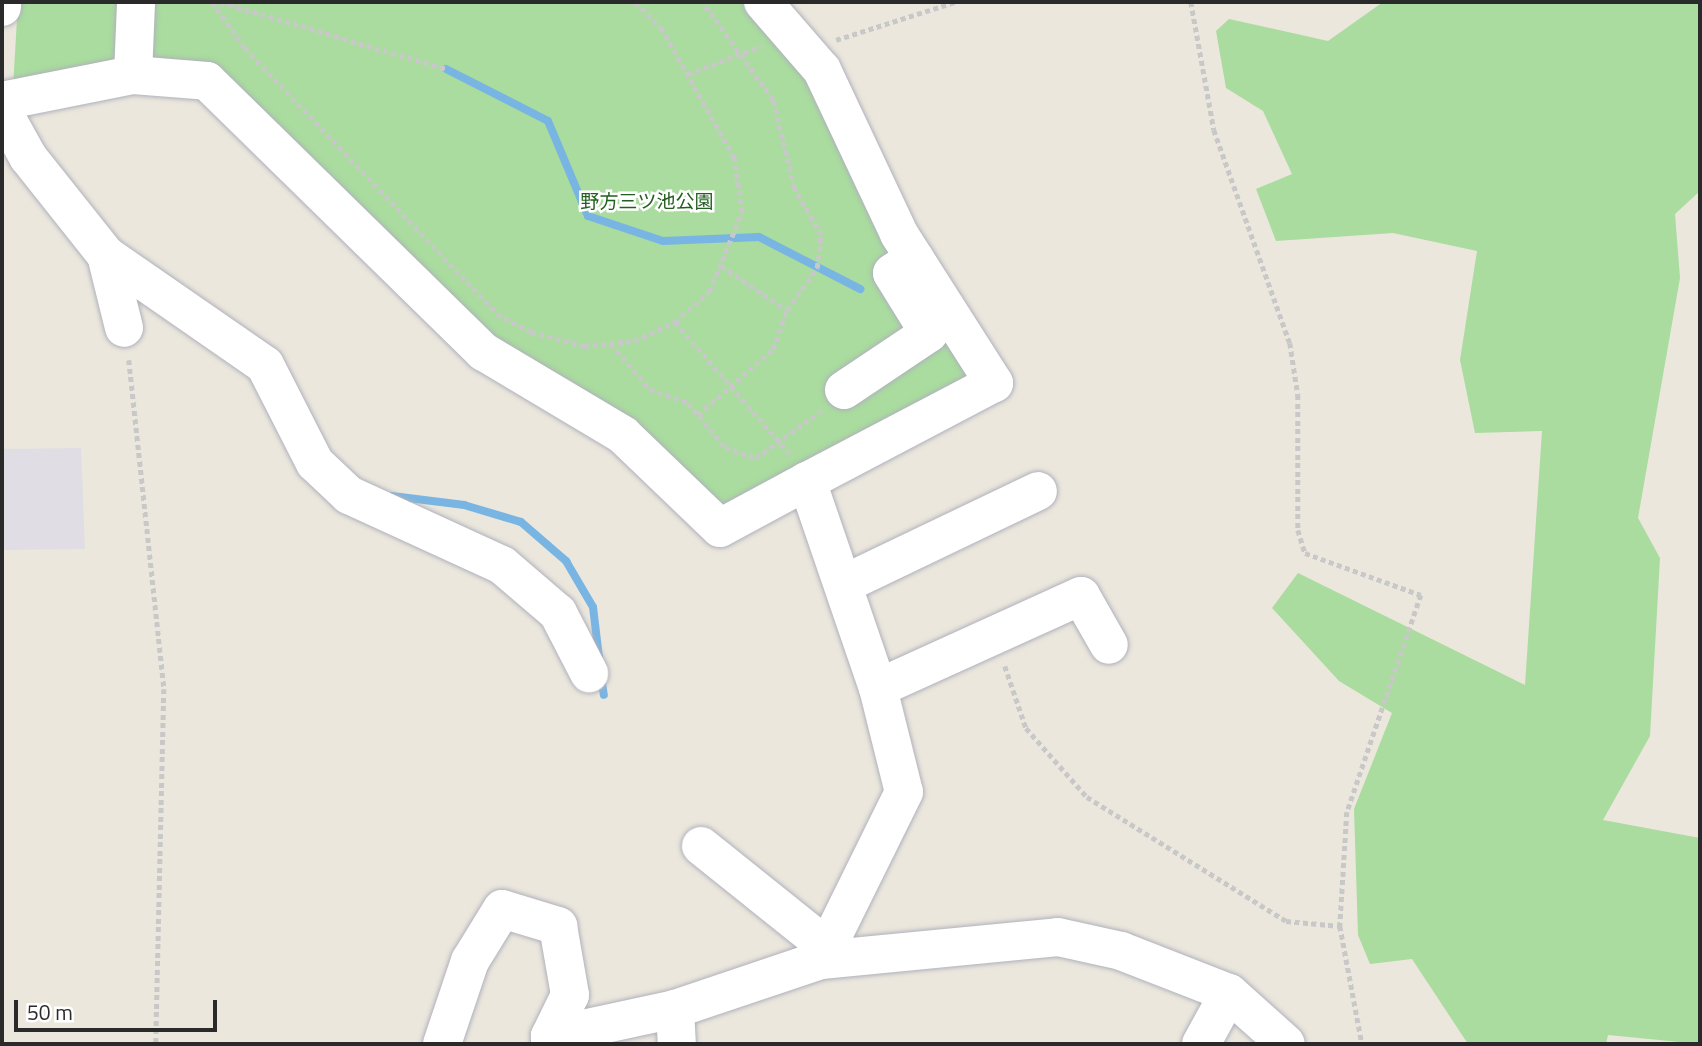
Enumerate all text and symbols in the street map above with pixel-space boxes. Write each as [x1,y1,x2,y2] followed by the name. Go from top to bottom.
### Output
[581,190,713,212] park label: 野方三ツ池公園
[18,986,220,1030] scale bar
[27,996,73,1028] text: 50 m

